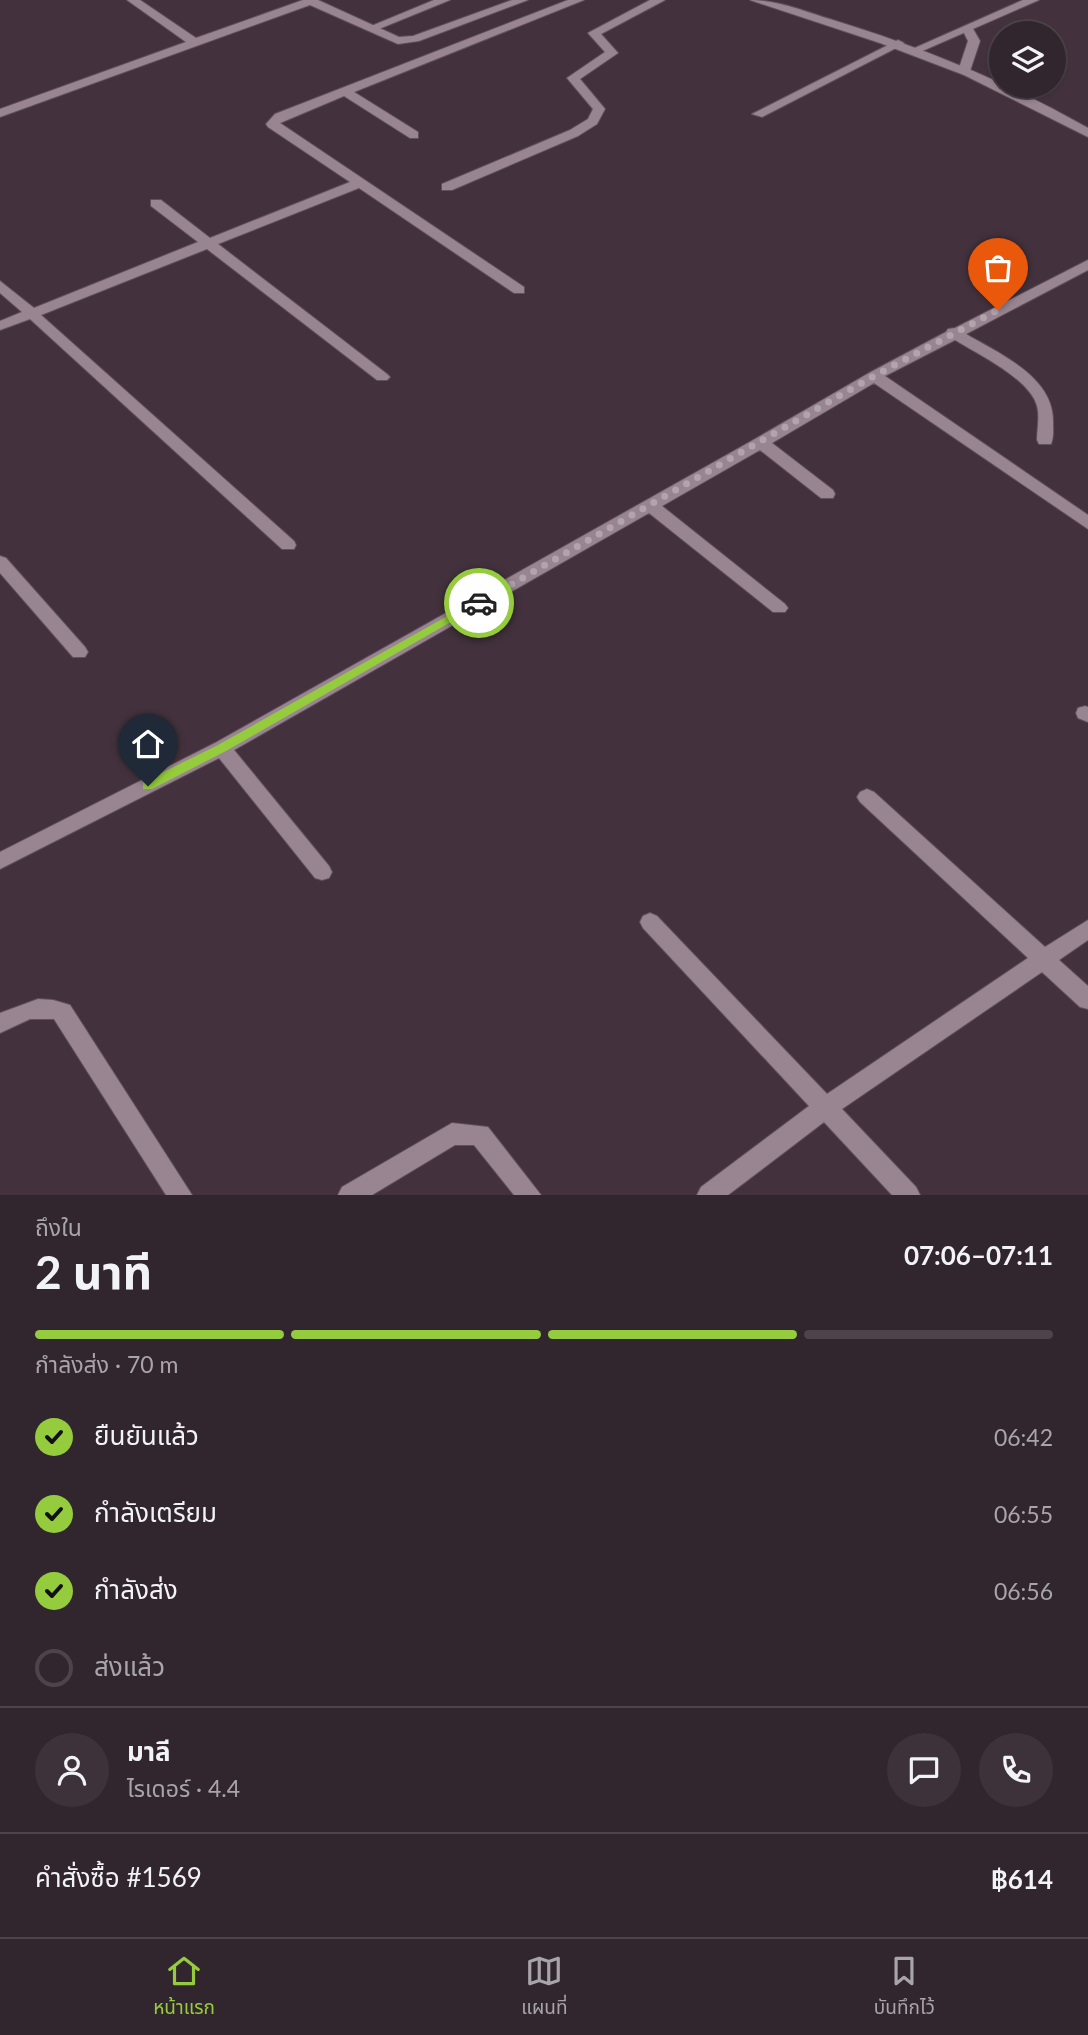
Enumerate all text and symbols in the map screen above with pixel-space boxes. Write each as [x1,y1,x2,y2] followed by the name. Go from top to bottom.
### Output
[989,21,1066,98] map controls
[989,21,1066,98] button: layers
[968,238,1028,310] pin
[979,249,1017,287] icon: bag
[444,568,514,638] courier
[460,584,498,622] icon: car
[118,714,178,786] pin
[129,725,167,763] icon: home
[35,1213,82,1241] text: ถึงใน
[904,1239,1053,1271] text: 07:06–07:11
[35,1244,152,1299] text: 2 นาที
[35,1350,178,1378] text: กำลังส่ง · 70 m
[35,1418,73,1456] icon: check
[94,1419,199,1451] text: ยืนยันแล้ว
[994,1423,1053,1451] text: 06:42
[35,1495,73,1533] icon: check
[94,1496,217,1528] text: กำลังเตรียม
[994,1500,1053,1528] text: 06:55
[35,1572,73,1610] icon: check
[94,1573,178,1605] text: กำลังส่ง
[994,1577,1053,1605] text: 06:56
[94,1650,165,1682] text: ส่งแล้ว
[35,1733,109,1807] button: person
[887,1733,961,1807] button: chat
[979,1733,1053,1807] button: phone
[127,1735,171,1767] text: มาลี
[127,1774,240,1802] text: ไรเดอร์ · 4.4
[35,1861,202,1893] text: คำสั่งซื้อ #1569
[990,1863,1053,1895] text: ฿614
[153,1952,215,2023] tab: หน้าแรก
[521,1952,568,2023] tab: แผนที่
[874,1952,935,2023] tab: บันทึกไว้

